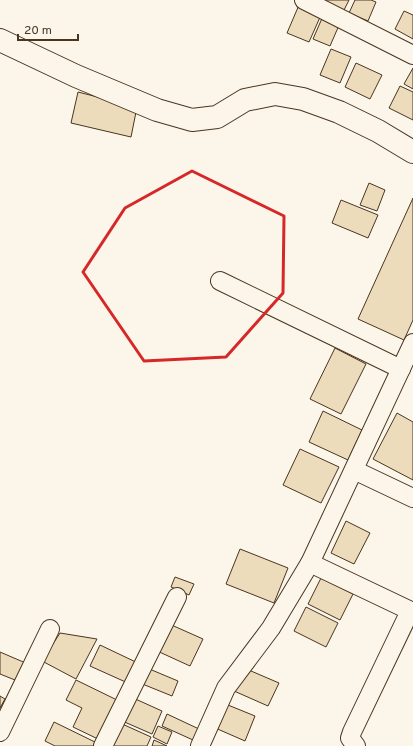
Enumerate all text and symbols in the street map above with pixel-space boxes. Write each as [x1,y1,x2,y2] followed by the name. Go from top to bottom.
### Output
[18,16,78,42] scale bar
[24,23,52,39] text: 20 m

